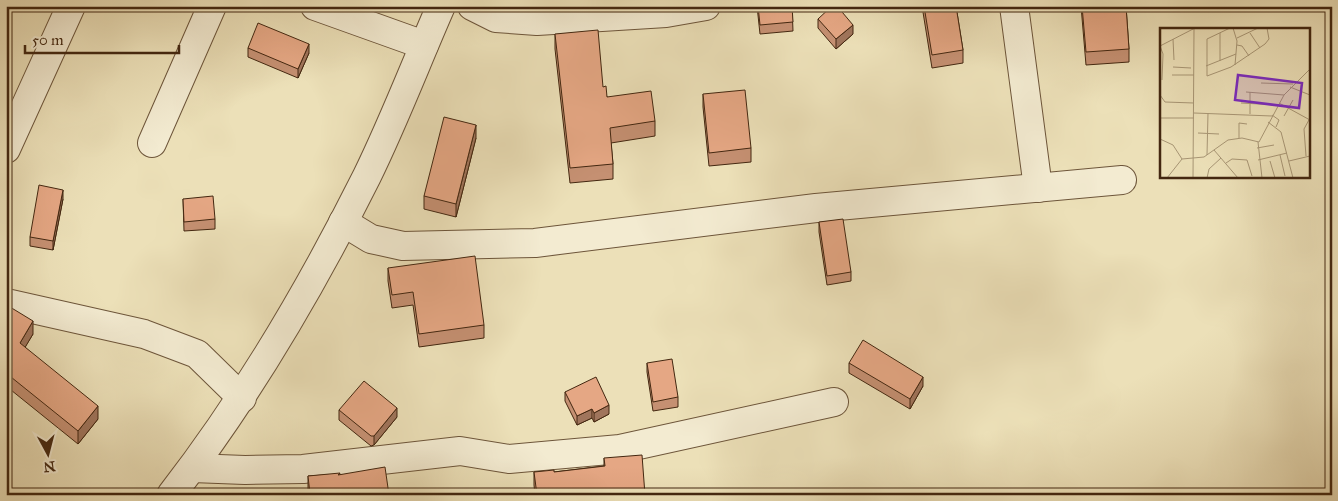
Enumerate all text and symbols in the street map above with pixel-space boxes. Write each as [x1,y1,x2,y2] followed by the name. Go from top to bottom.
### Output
[25,22,179,54] scale bar
[1160,28,1310,178] inset map
[32,31,64,49] text: 50 m
[22,428,72,478] north arrow
[42,457,56,476] text: N

